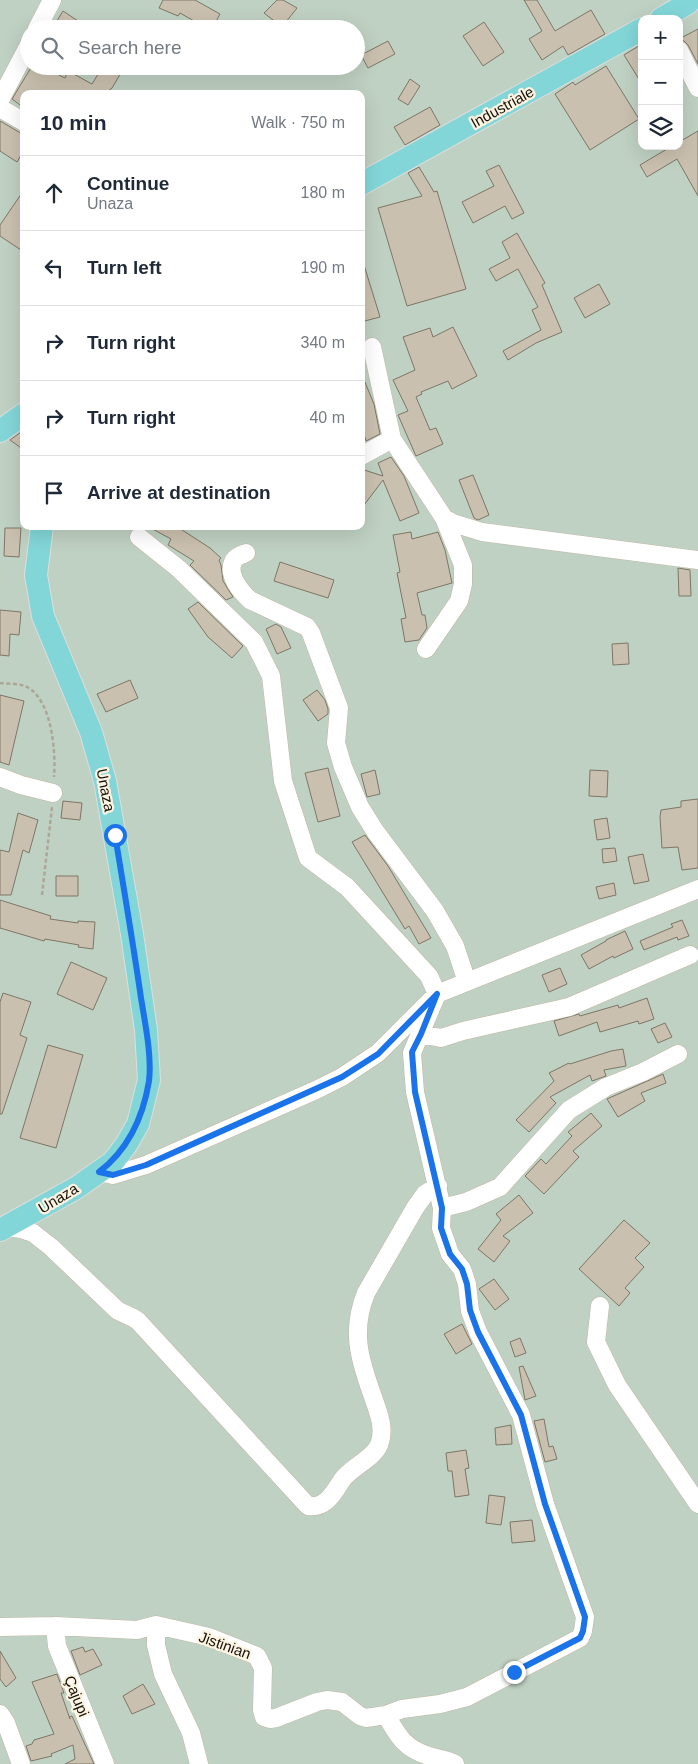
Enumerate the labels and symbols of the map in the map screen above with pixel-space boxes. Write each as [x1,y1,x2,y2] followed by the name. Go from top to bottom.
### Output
[468,83,536,131] street label: Industriale
[94,767,119,814] street label: Unaza
[104,824,127,847] route start
[35,1179,82,1216] street label: Unaza
[197,1628,253,1662] street label: Jistinian
[503,1661,526,1684] route end
[61,1673,93,1719] street label: Çajupi

